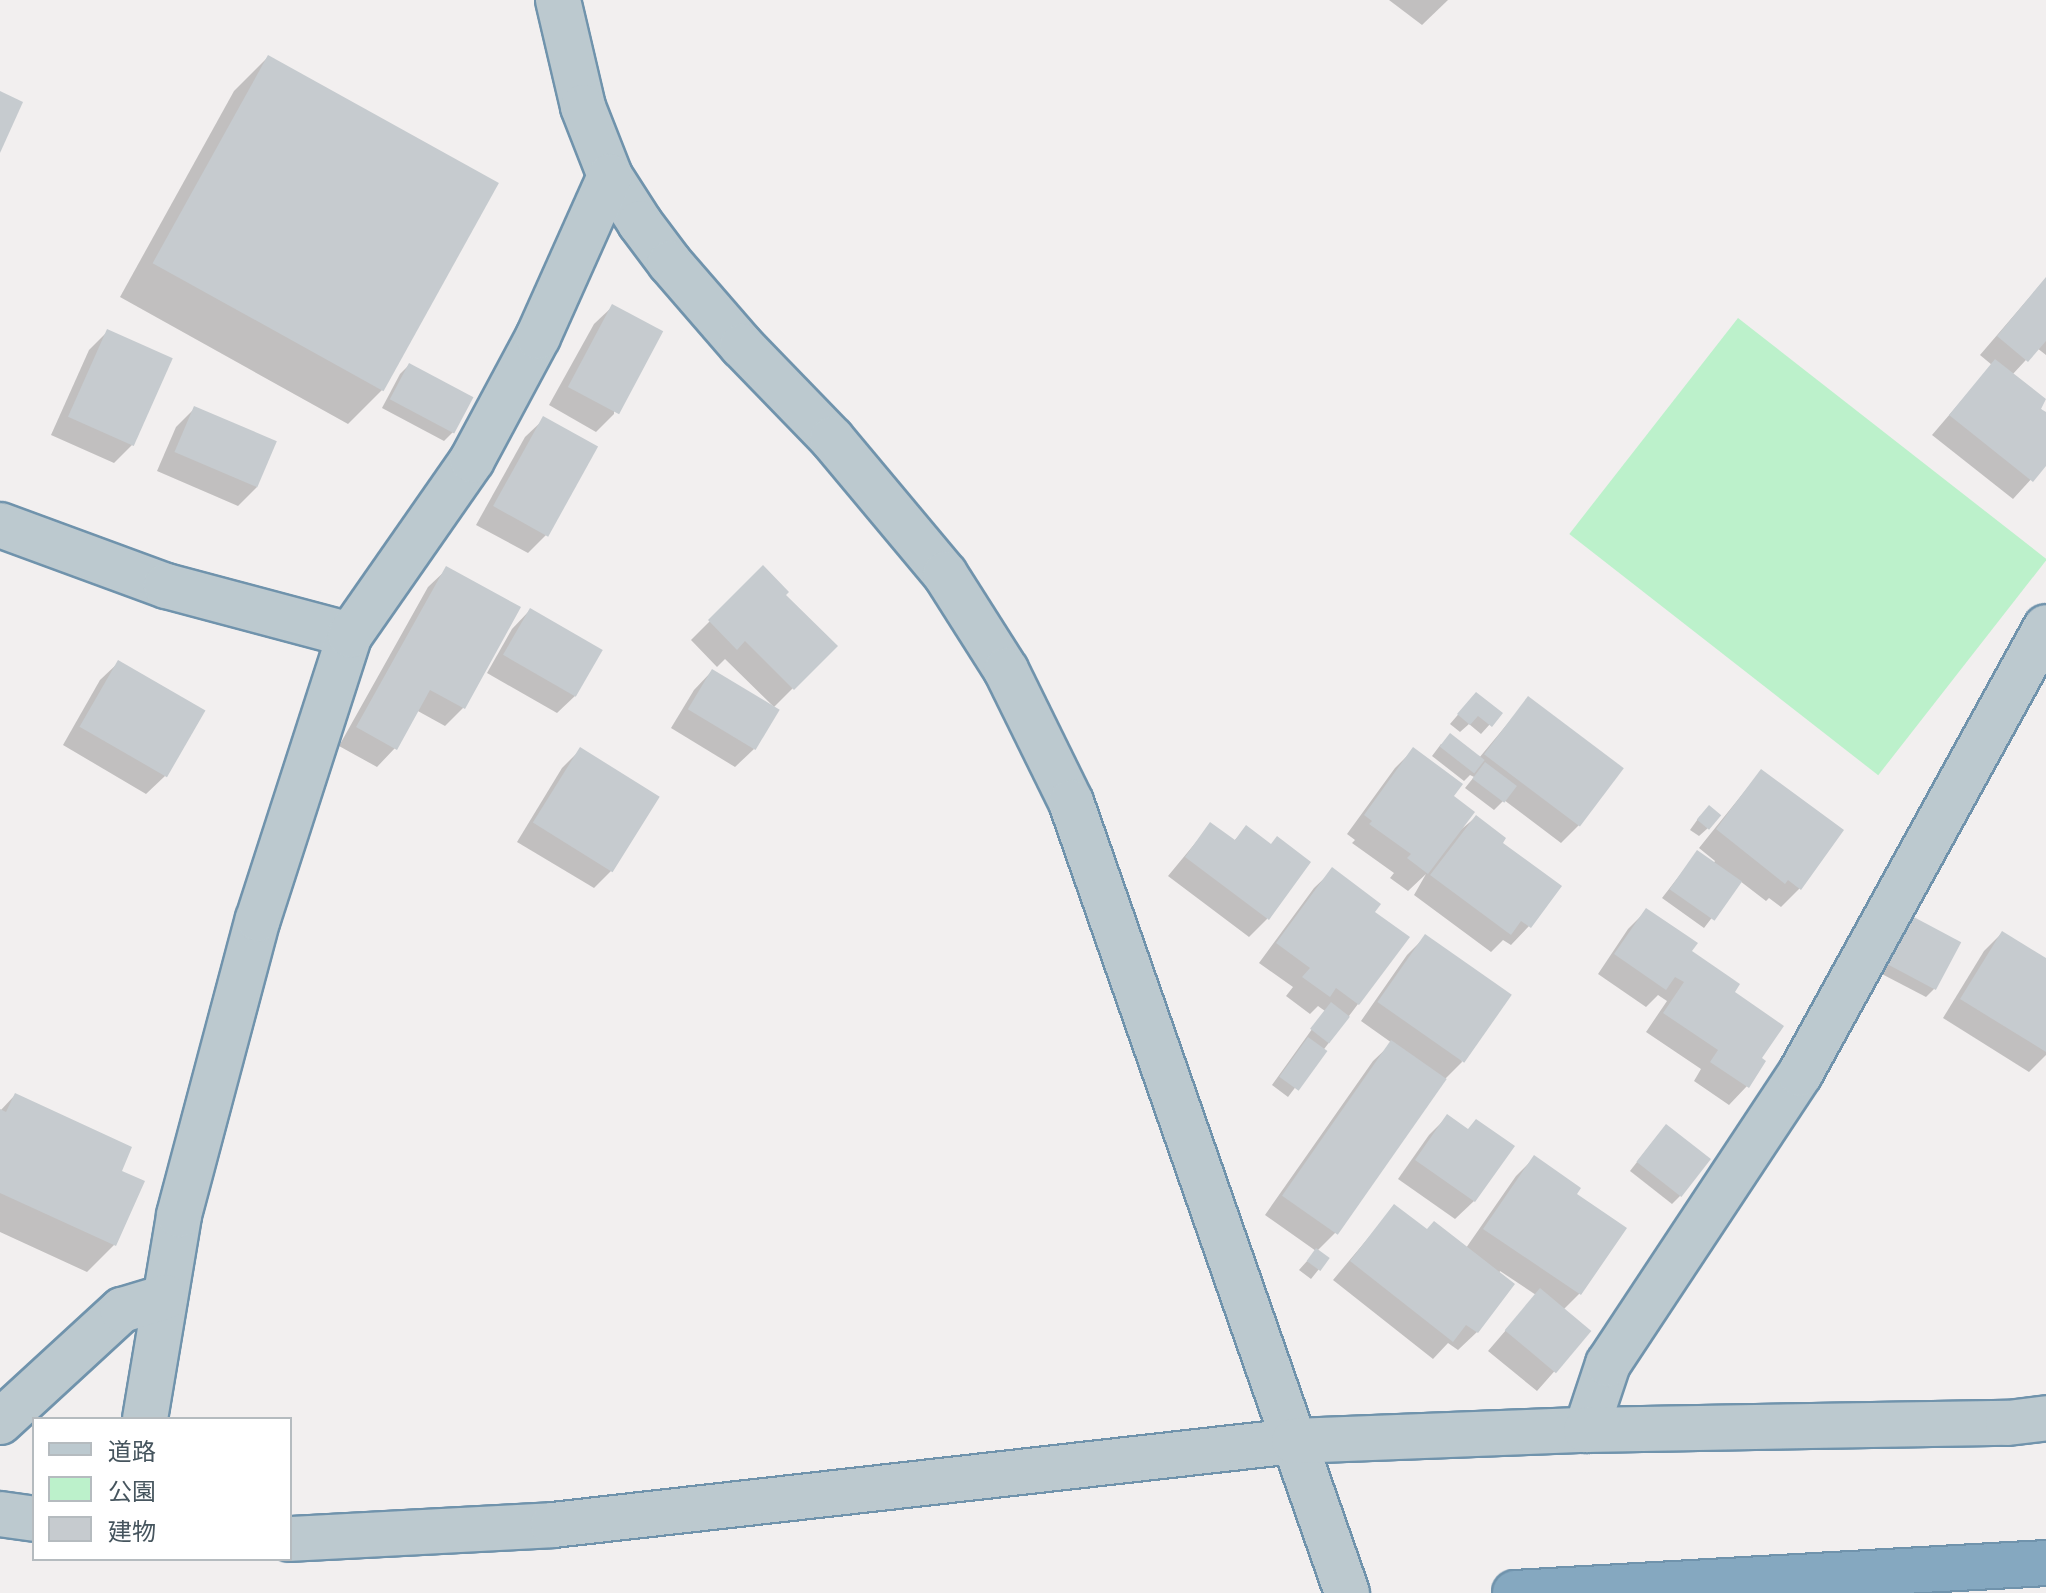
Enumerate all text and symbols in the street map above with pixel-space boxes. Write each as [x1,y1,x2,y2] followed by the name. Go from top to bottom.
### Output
[32,1417,292,1561] legend
[108,1437,156,1466] text: 道路
[108,1477,156,1506] text: 公園
[108,1517,156,1546] text: 建物

